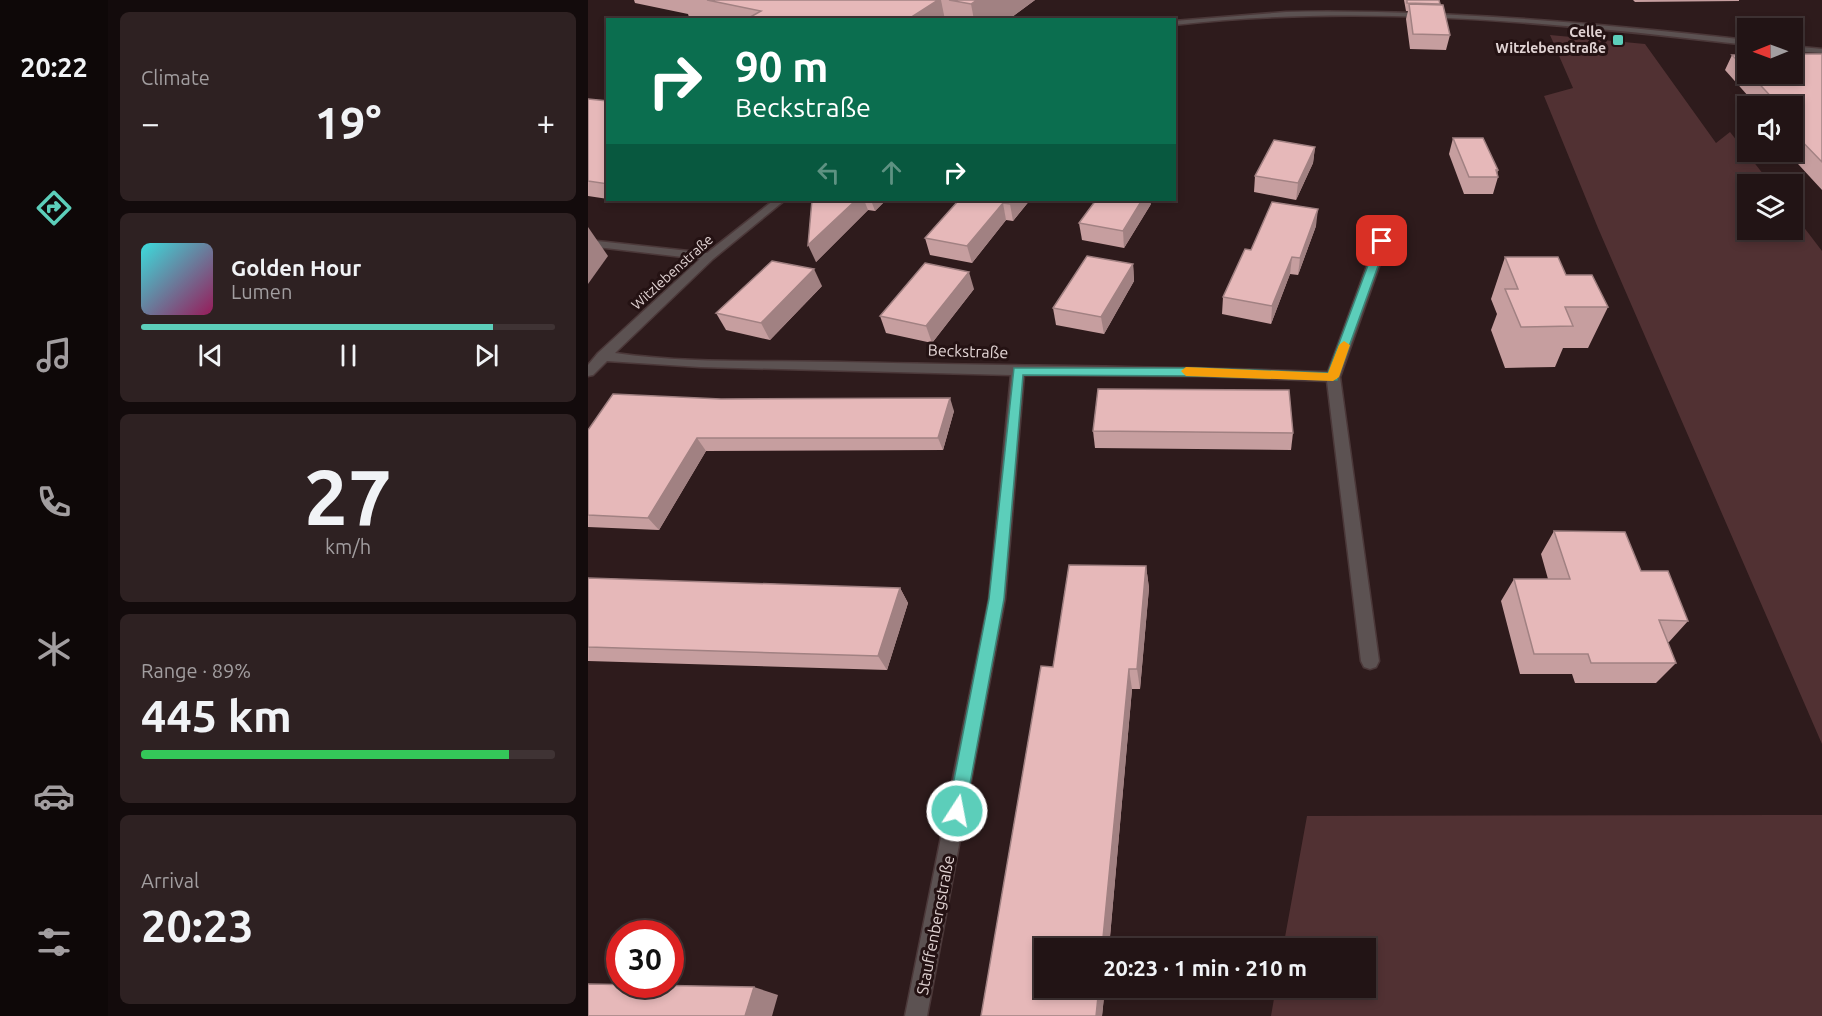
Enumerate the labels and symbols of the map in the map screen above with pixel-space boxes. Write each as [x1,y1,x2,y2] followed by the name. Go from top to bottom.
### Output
[1737,18,1803,84] north arrow
[1496,24,1606,56] place label: Celle, Witzlebenstraße
[1611,33,1625,47] marker: Celle, Witzlebenstraße
[1356,215,1407,266] pin
[628,231,716,313] street label: Witzlebenstraße
[927,341,1009,361] street label: Beckstraße
[925,779,989,843] position arrow
[913,854,957,996] street label: Stauffenbergstraße
[606,920,684,998] speed limit sign: 30

